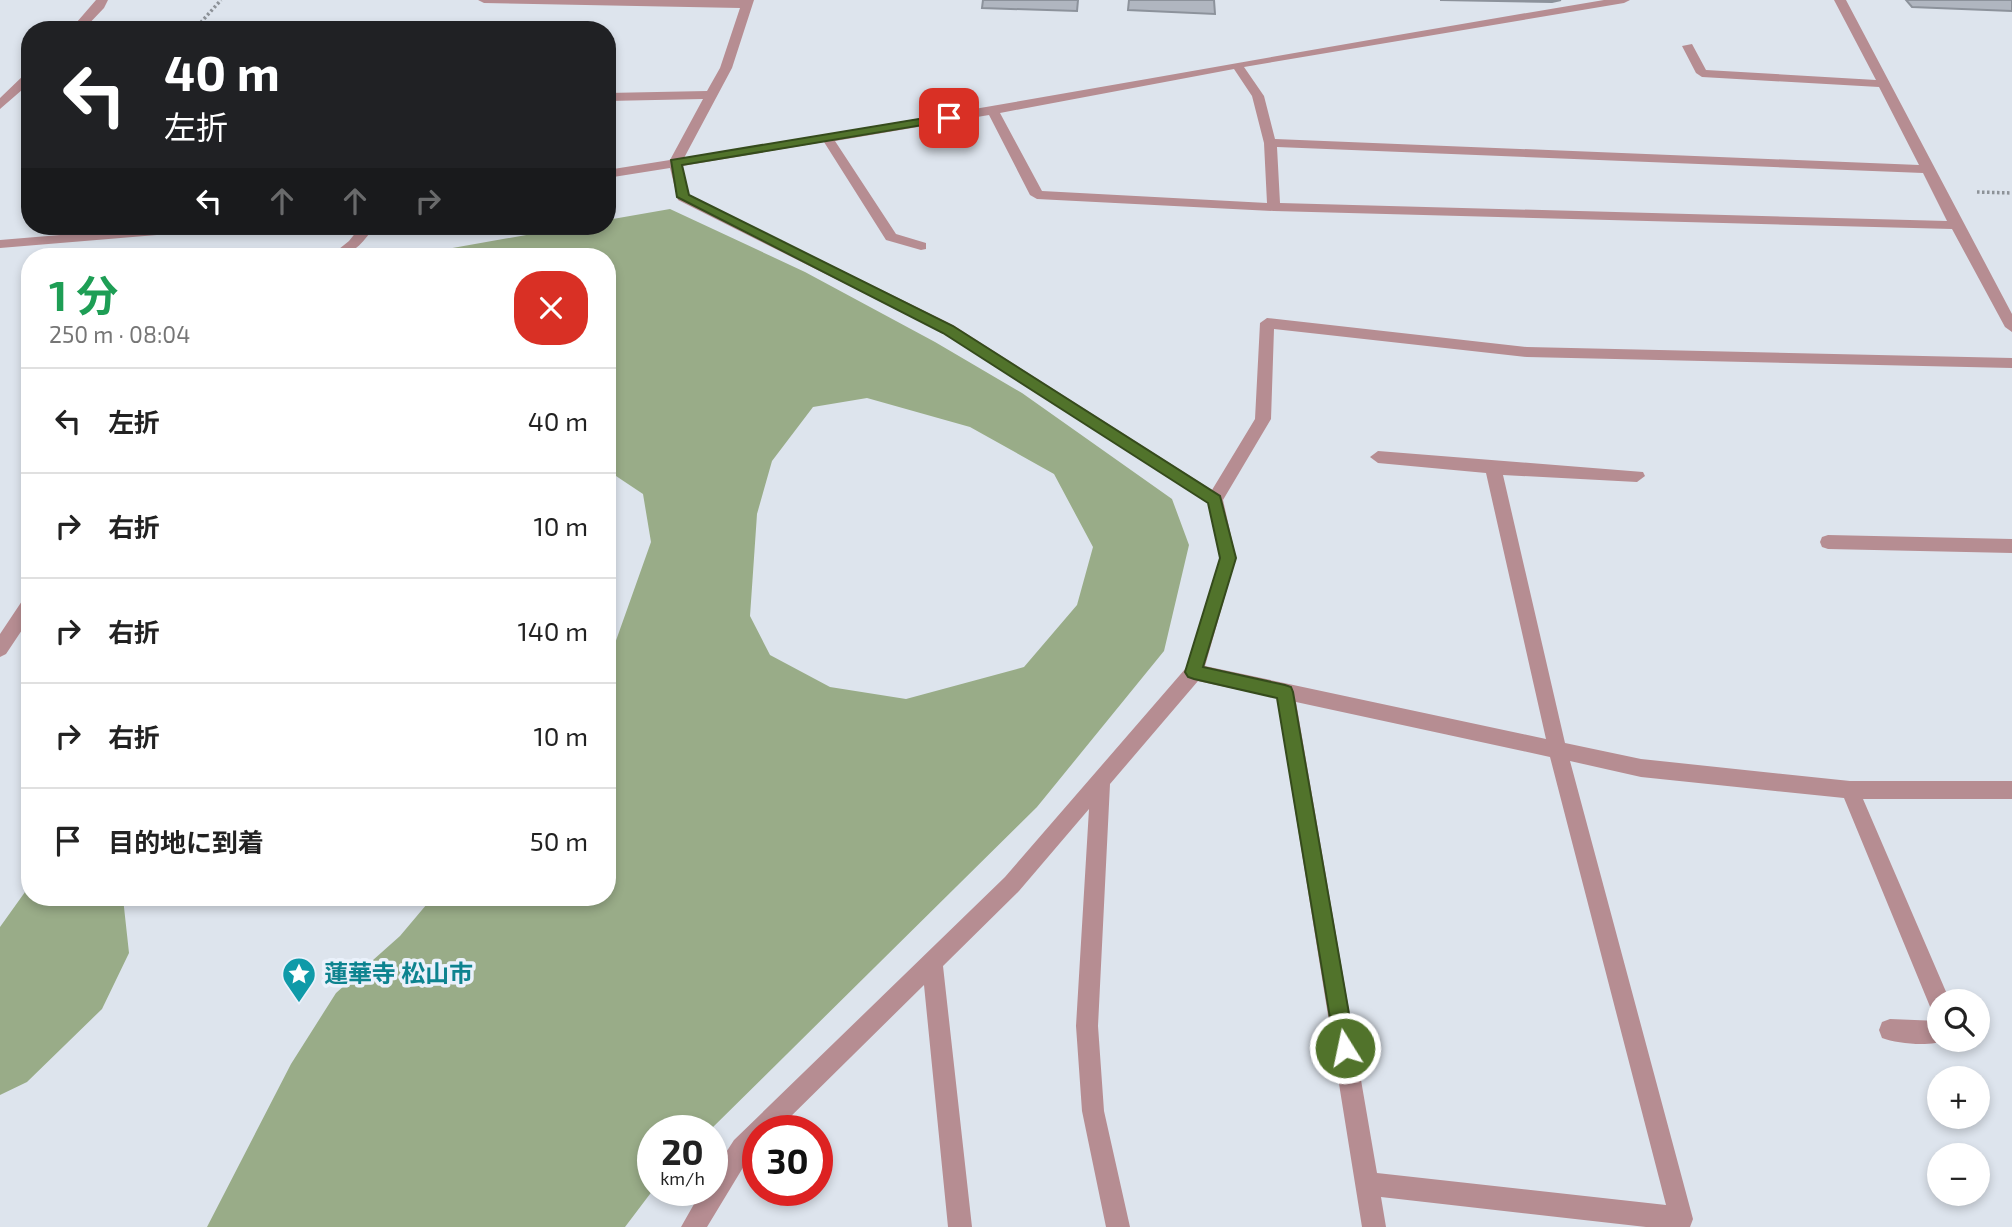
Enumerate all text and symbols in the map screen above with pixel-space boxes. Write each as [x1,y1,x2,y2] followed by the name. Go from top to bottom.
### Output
[164,42,280,101] text: 40 m
[49,49,140,140] icon: left
[919,88,979,148] pin
[930,99,968,137] icon: arrive
[164,107,228,145] text: 左折
[190,182,228,220] icon: left
[263,182,301,220] icon: ahead
[336,182,374,220] icon: ahead
[409,182,447,220] icon: right
[49,269,118,319] text: 1 分
[514,271,588,345] button: close
[49,320,190,348] text: 250 m · 08:04
[49,402,87,440] icon: left
[528,405,588,436] text: 40 m
[108,406,160,437] text: 左折
[49,507,87,545] icon: right
[533,510,588,541] text: 10 m
[108,511,160,542] text: 右折
[49,612,87,650] icon: right
[517,615,588,646] text: 140 m
[108,616,160,647] text: 右折
[49,717,87,755] icon: right
[533,720,588,751] text: 10 m
[108,721,160,752] text: 右折
[49,822,87,860] icon: arrive
[530,825,588,856] text: 50 m
[108,826,264,857] text: 目的地に到着
[280,955,318,1004] place icon: 蓮華寺 松山市
[324,958,473,987] place label: 蓮華寺 松山市
[1927,989,1990,1206] map controls
[1927,989,1990,1052] button: search
[1308,1011,1382,1085] position arrow
[1927,1066,1990,1129] button: +
[742,1115,833,1206] speed limit sign: 30
[661,1130,704,1172] text: 20
[1927,1143,1990,1206] button: −
[660,1167,705,1189] text: km/h

